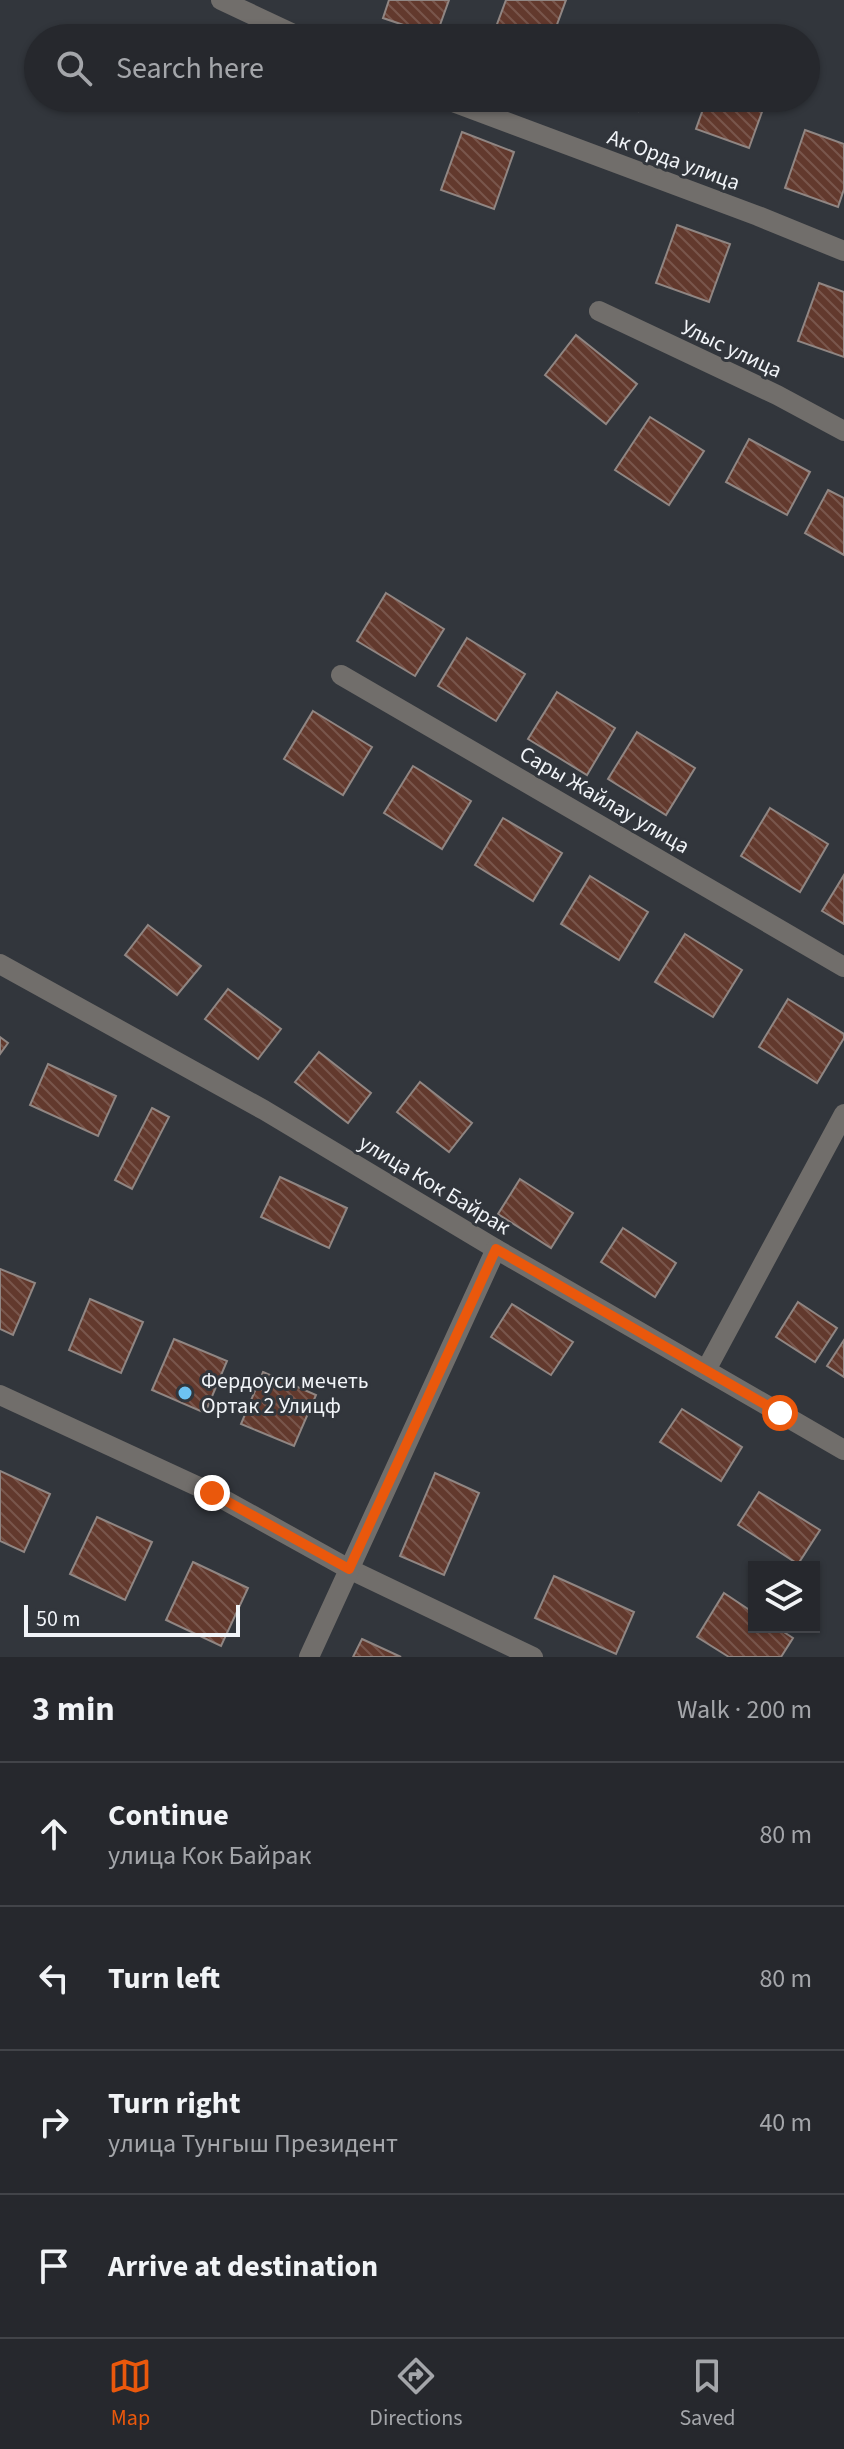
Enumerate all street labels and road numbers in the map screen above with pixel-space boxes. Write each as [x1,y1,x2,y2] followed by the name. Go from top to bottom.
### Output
[603,121,744,199] street label: Ак Орда улица
[676,312,787,386] street label: Улыс улица
[513,738,696,862] street label: Сары Жайлау улица
[353,1127,517,1243] street label: улица Кок Байрак

